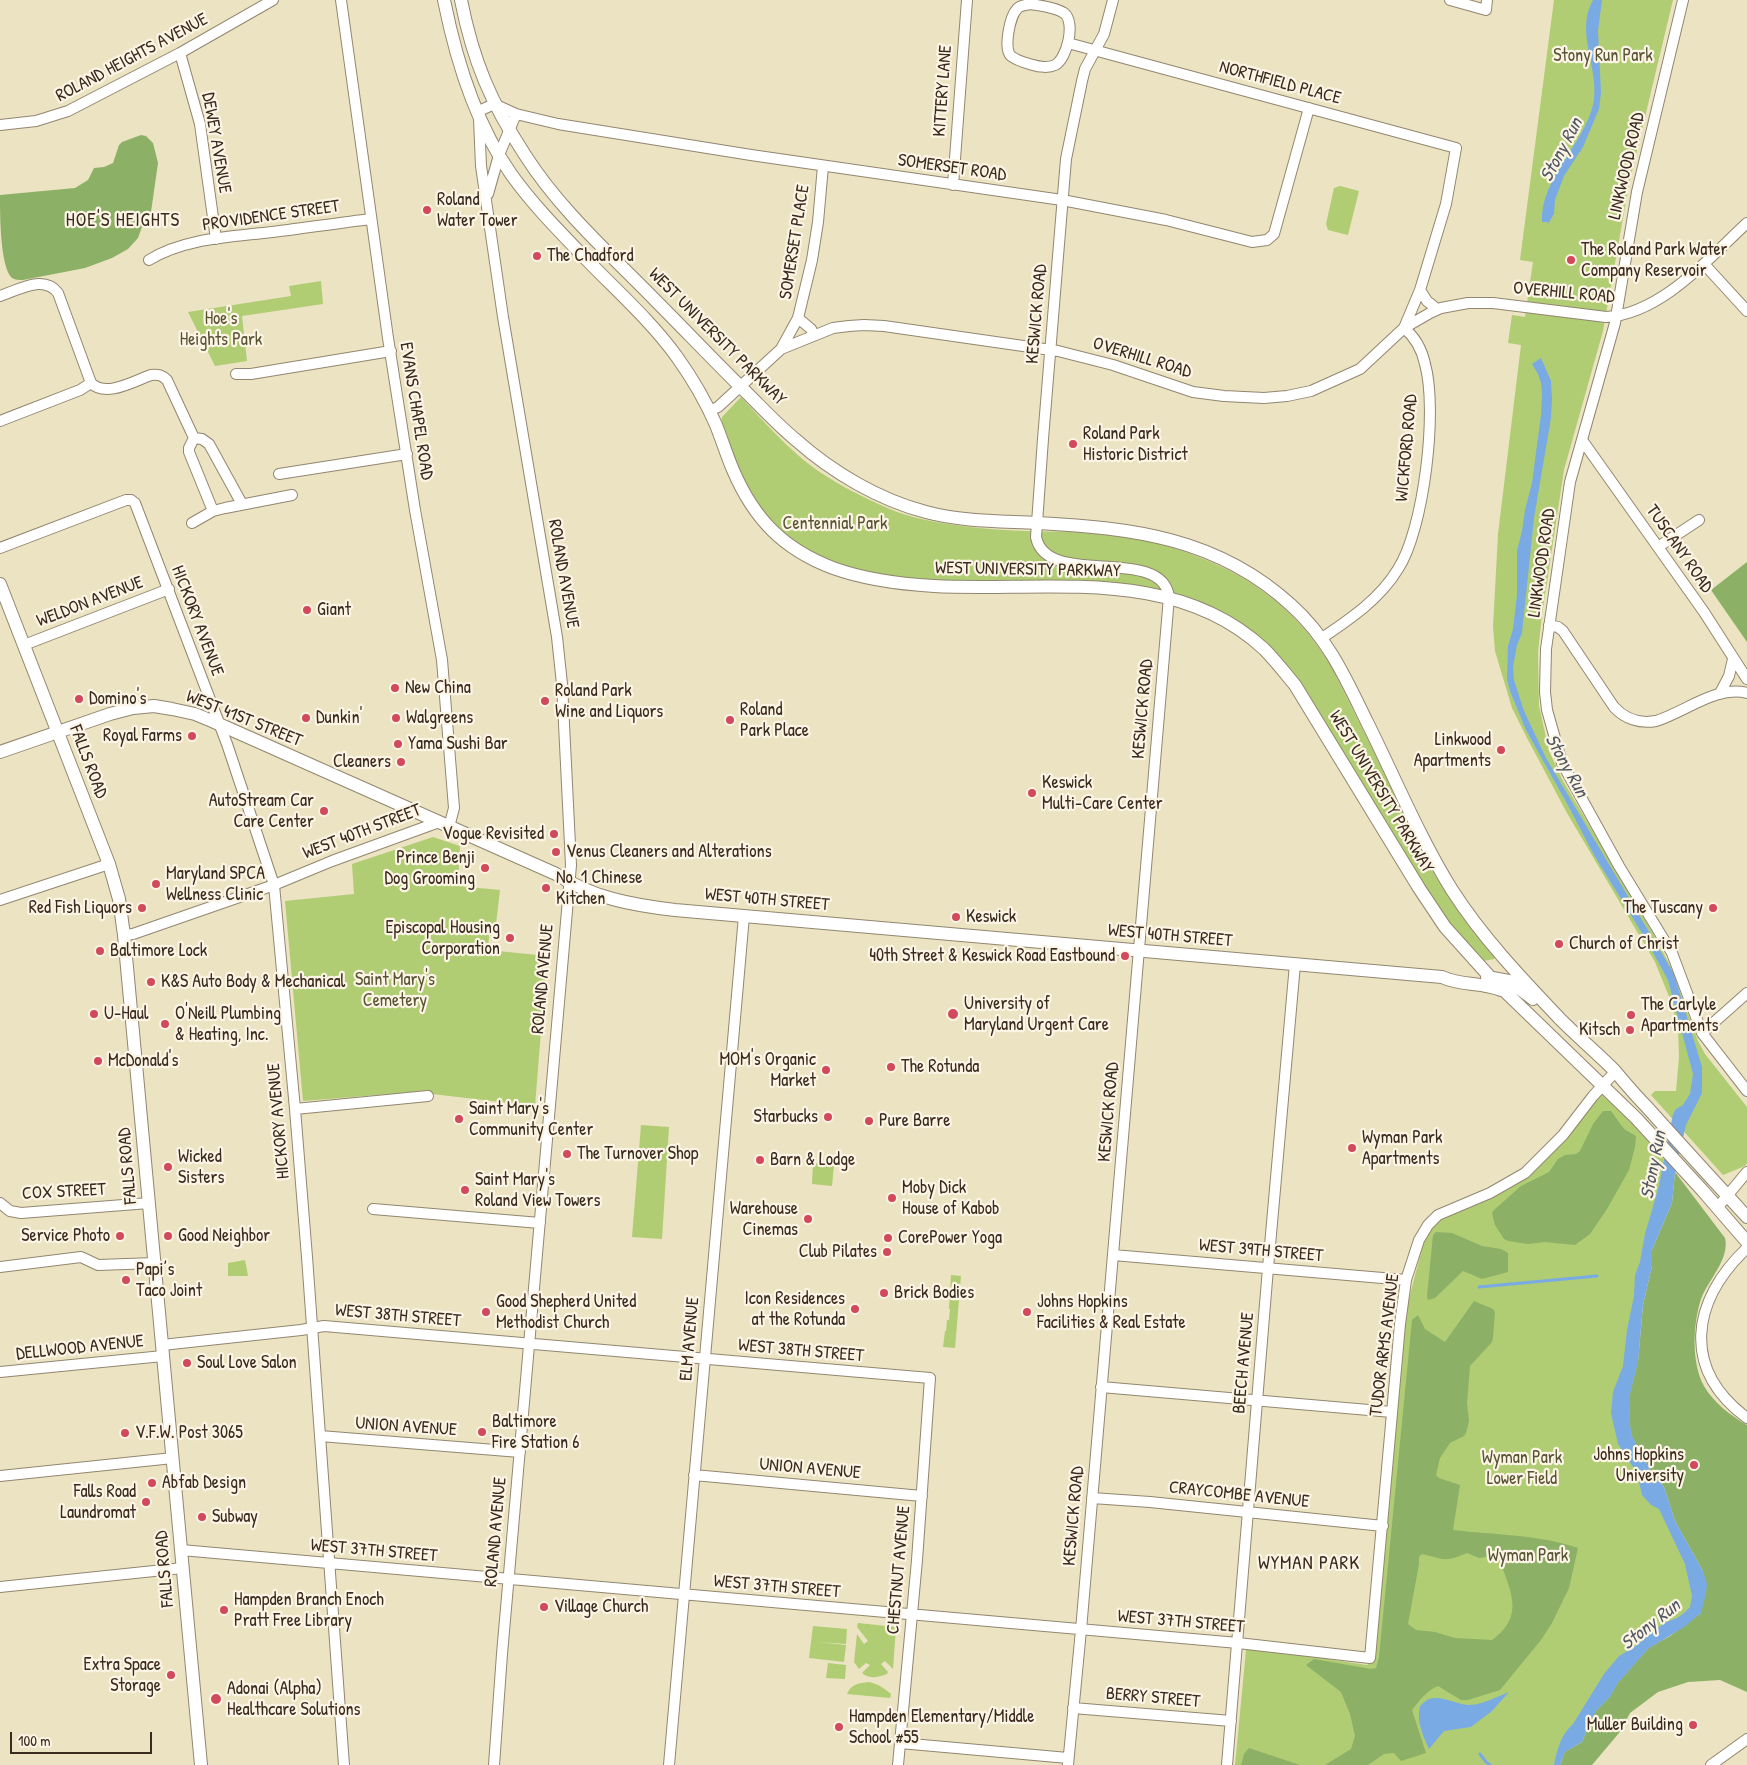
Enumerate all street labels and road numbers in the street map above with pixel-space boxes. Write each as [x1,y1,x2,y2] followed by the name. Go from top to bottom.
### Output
[52,9,212,107] street label: ROLAND HEIGHTS AVENUE
[929,44,957,138] street label: KITTERY LANE
[1217,56,1343,110] street label: NORTHFIELD PLACE
[197,91,235,195] street label: DEWEY AVENUE
[1604,110,1650,222] street label: LINKWOOD ROAD
[896,150,1008,186] street label: SOMERSET ROAD
[775,183,815,301] street label: SOMERSET PLACE
[201,196,341,236] street label: PROVIDENCE STREET
[1022,263,1052,365] street label: KESWICK ROAD
[644,264,790,410] street label: WEST UNIVERSITY PARKWAY
[1512,278,1616,308] street label: OVERHILL ROAD
[1090,333,1194,383] street label: OVERHILL ROAD
[394,341,438,481] street label: EVANS CHAPEL ROAD
[1392,393,1422,503] street label: WICKFORD ROAD
[1641,501,1717,597] street label: TUSCANY ROAD
[1524,507,1560,619] street label: LINKWOOD ROAD
[543,518,583,630] street label: ROLAND AVENUE
[935,558,1121,582] street label: WEST UNIVERSITY PARKWAY
[166,563,228,679] street label: HICKORY AVENUE
[34,572,146,632] street label: WELDON AVENUE
[1128,658,1158,760] street label: KESWICK ROAD
[183,686,305,752] street label: WEST 41ST STREET
[1324,707,1438,877] street label: WEST UNIVERSITY PARKWAY
[64,722,112,802] street label: FALLS ROAD
[300,800,424,864] street label: WEST 40TH STREET
[704,884,830,916] street label: WEST 40TH STREET
[1107,920,1233,952] street label: WEST 40TH STREET
[527,923,559,1035] street label: ROLAND AVENUE
[1094,1061,1124,1163] street label: KESWICK ROAD
[263,1062,295,1180] street label: HICKORY AVENUE
[114,1127,142,1205] street label: FALLS ROAD
[21,1179,107,1205] street label: COX STREET
[1198,1235,1324,1267] street label: WEST 39TH STREET
[1366,1272,1404,1418] street label: TUDOR ARMS AVENUE
[676,1296,704,1382] street label: ELM AVENUE
[334,1300,462,1332] street label: WEST 38TH STREET
[1229,1311,1259,1415] street label: BEECH AVENUE
[15,1331,145,1365] street label: DELLWOOD AVENUE
[737,1335,865,1367] street label: WEST 38TH STREET
[355,1413,457,1441] street label: UNION AVENUE
[758,1454,862,1484] street label: UNION AVENUE
[1059,1465,1089,1567] street label: KESWICK ROAD
[480,1476,512,1588] street label: ROLAND AVENUE
[1168,1477,1310,1513] street label: CRAYCOMBE AVENUE
[883,1505,915,1635] street label: CHESTNUT AVENUE
[151,1530,179,1608] street label: FALLS ROAD
[310,1535,438,1567] street label: WEST 37TH STREET
[713,1571,841,1603] street label: WEST 37TH STREET
[1117,1606,1245,1638] street label: WEST 37TH STREET
[1105,1683,1201,1713] street label: BERRY STREET

